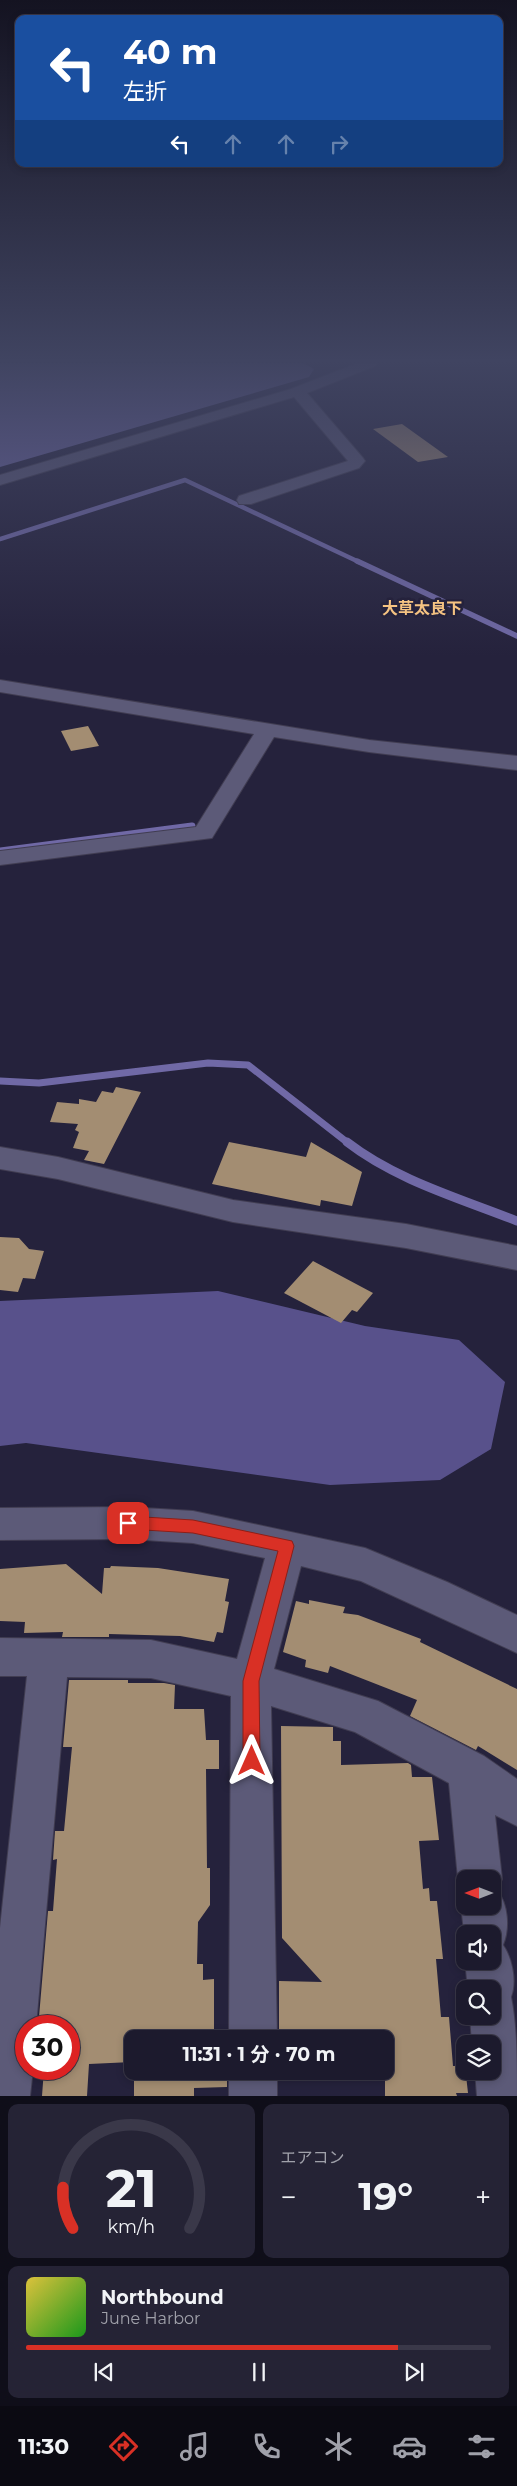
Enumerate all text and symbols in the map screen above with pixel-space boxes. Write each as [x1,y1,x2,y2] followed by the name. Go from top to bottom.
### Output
[123,30,218,73] text: 40 m
[40,35,105,100] icon: left
[123,78,167,105] text: 左折
[166,130,194,158] icon: left
[219,130,247,158] icon: ahead
[272,130,300,158] icon: ahead
[325,130,353,158] icon: right
[382,599,462,618] district label: 大草太良下
[107,1502,149,1544] pin
[114,1509,142,1537] icon: arrive
[225,1734,277,1786] position arrow
[456,1870,501,1915] north arrow
[456,1870,501,2080] map controls
[456,1925,501,1970] button: sound
[456,1980,501,2025] button: search
[15,2015,80,2080] speed limit sign: 30
[456,2035,501,2080] button: layers
[183,2043,336,2066] text: 11:31 · 1 分 · 70 m
[281,2148,345,2167] text: エアコン
[106,2157,157,2220] text: 21
[358,2173,413,2220] text: 19°
[281,2180,297,2214] text: −
[475,2180,491,2214] text: +
[107,2216,155,2237] text: km/h
[101,2286,224,2309] text: Northbound
[101,2309,200,2328] text: June Harbor
[90,2358,118,2386] icon: previous
[245,2358,273,2386] icon: pause
[400,2358,428,2386] icon: next
[106,2429,141,2464] icon: directions
[177,2429,212,2464] icon: music
[249,2429,284,2464] icon: phone
[321,2429,356,2464] icon: climate
[392,2429,427,2464] icon: car
[464,2429,499,2464] icon: filters
[18,2433,69,2460] text: 11:30

